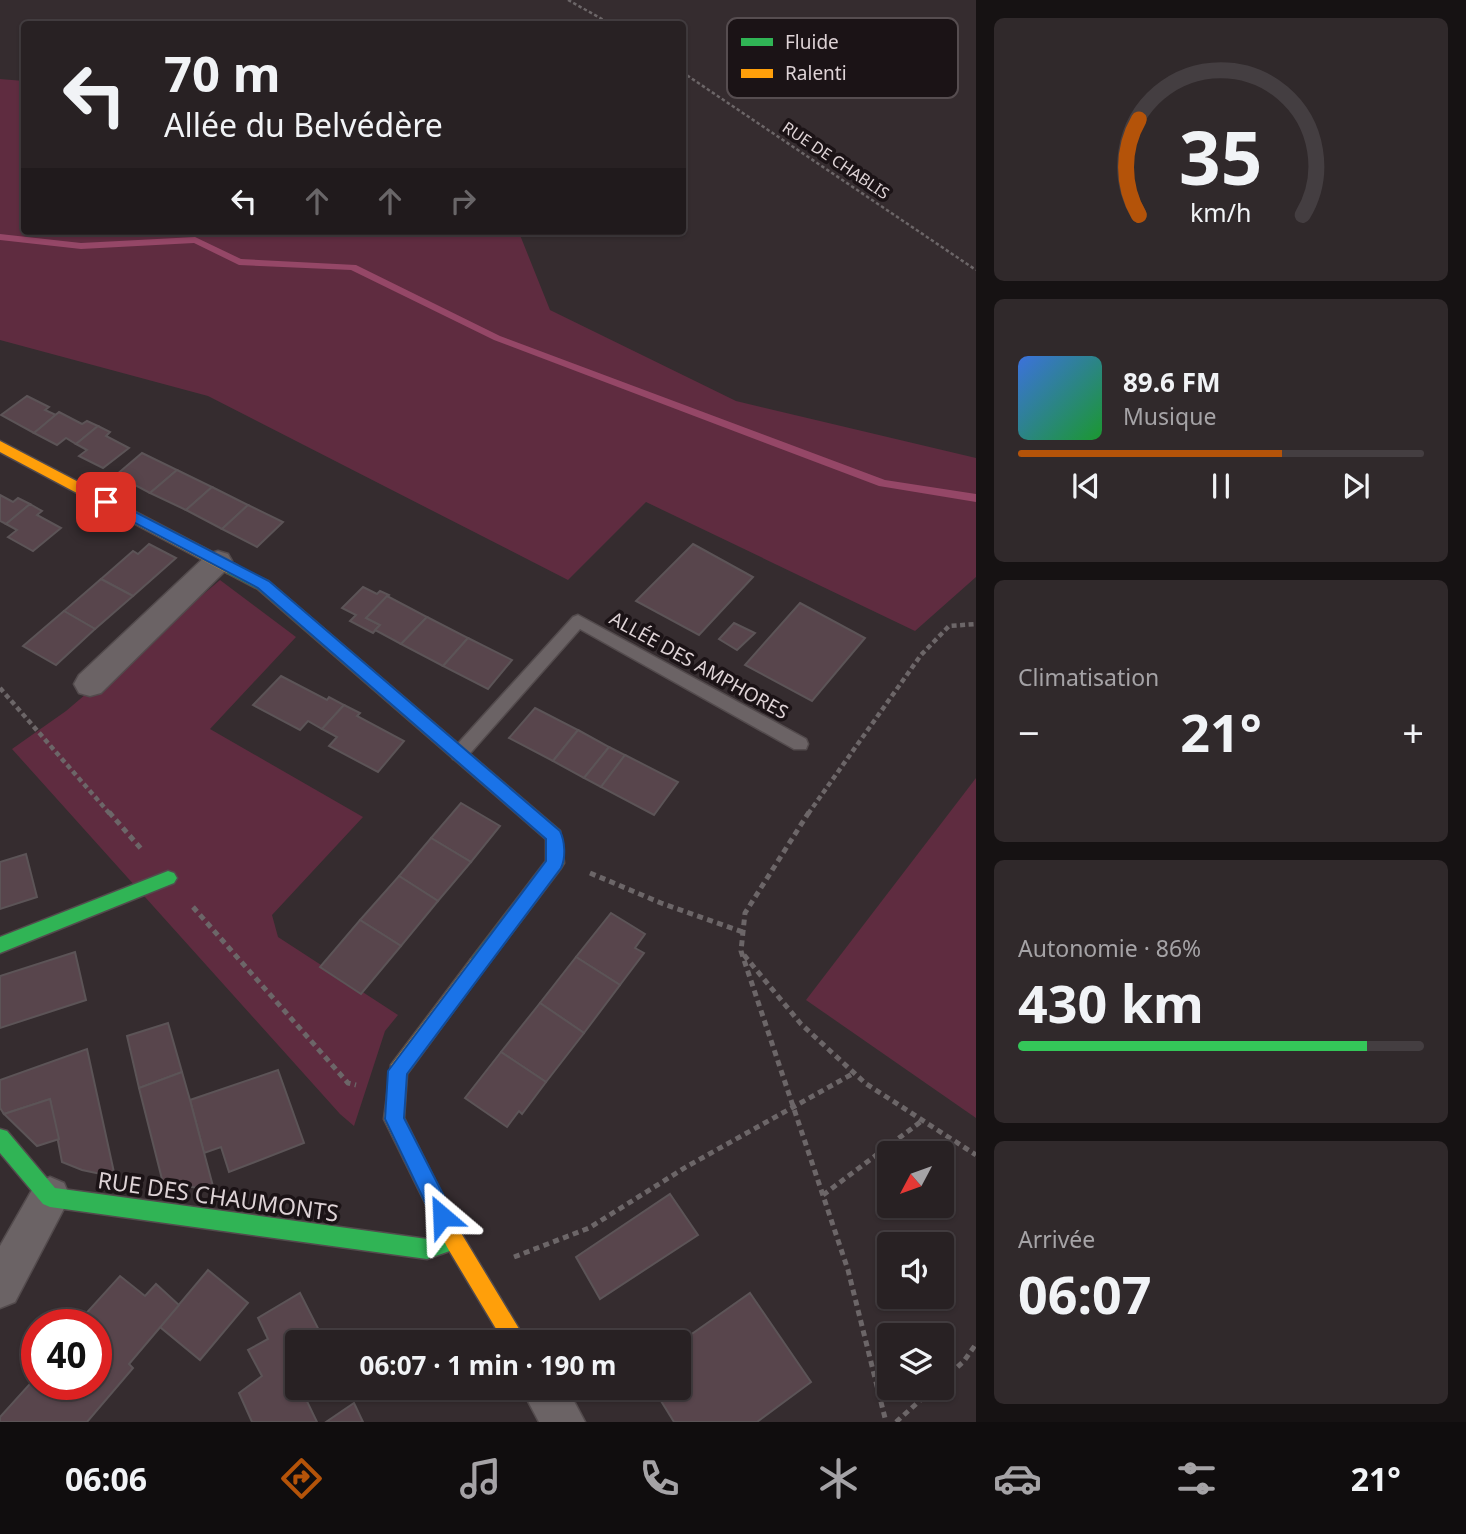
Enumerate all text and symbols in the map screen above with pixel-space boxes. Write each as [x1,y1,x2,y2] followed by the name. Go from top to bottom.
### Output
[727,18,958,98] legend
[785,29,839,55] text: Fluide
[164,40,281,106] text: 70 m
[49,49,140,140] icon: left
[785,60,847,86] text: Ralenti
[164,103,443,146] text: Allée du Belvédère
[1179,108,1263,207] text: 35
[778,116,894,204] street label: RUE DE CHABLIS
[225,182,263,220] icon: left
[298,182,336,220] icon: ahead
[371,182,409,220] icon: ahead
[444,182,482,220] icon: right
[1190,195,1252,229] text: km/h
[1123,364,1220,400] text: 89.6 FM
[1123,400,1216,432] text: Musique
[1067,467,1105,505] icon: previous
[1202,467,1240,505] icon: pause
[1337,467,1375,505] icon: next
[76,472,136,532] pin
[87,483,125,521] icon: arrive
[605,605,793,725] street label: ALLÉE DES AMPHORES
[1018,661,1159,693] text: Climatisation
[1180,696,1262,767] text: 21°
[1018,706,1040,758] text: −
[1402,706,1424,758] text: +
[1018,932,1201,964] text: Autonomie · 86%
[1018,967,1204,1038] text: 430 km
[877,1141,954,1218] north arrow
[877,1141,954,1400] map controls
[96,1163,341,1229] street label: RUE DES CHAUMONTS
[405,1179,479,1253] position arrow
[1018,1223,1095,1255] text: Arrivée
[877,1232,954,1309] button: sound
[1018,1258,1152,1329] text: 06:07
[21,1309,112,1400] speed limit sign: 40
[877,1323,954,1400] button: layers
[360,1347,616,1383] text: 06:07 · 1 min · 190 m
[277,1454,326,1503] icon: directions
[456,1454,505,1503] icon: music
[635,1454,684,1503] icon: phone
[814,1454,863,1503] icon: climate
[993,1454,1042,1503] icon: car
[1172,1454,1221,1503] icon: filters
[65,1457,147,1500] text: 06:06
[1351,1457,1401,1500] text: 21°

